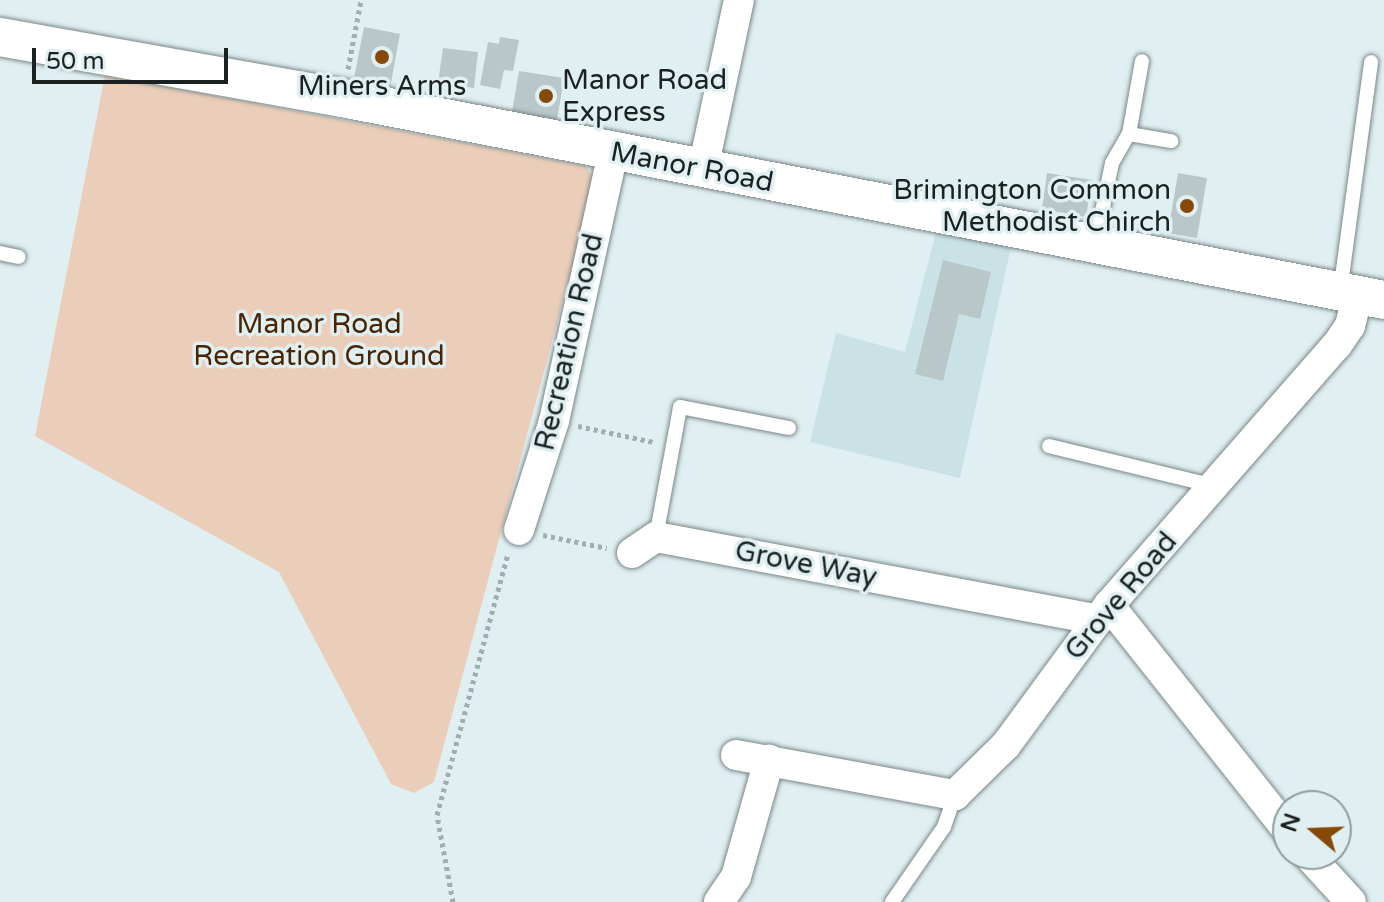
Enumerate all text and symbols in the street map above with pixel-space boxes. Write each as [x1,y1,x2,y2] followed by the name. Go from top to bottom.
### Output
[36,32,232,82] scale bar
[46,47,104,76] text: 50 m
[373,48,391,66] marker: Miners Arms
[562,63,727,129] place label: Manor Road Express
[298,69,466,103] place label: Miners Arms
[537,87,555,105] marker: Manor Road Express
[608,135,776,199] street label: Manor Road
[893,173,1171,239] place label: Brimington Common Methodist Chirch
[1178,197,1196,215] marker: Brimington Common Methodist Chirch
[528,230,610,454] street label: Recreation Road
[193,307,445,373] park label: Manor Road Recreation Ground
[1058,525,1184,667] street label: Grove Road
[732,534,880,594] street label: Grove Way
[1272,790,1352,870] north arrow
[1276,810,1306,835] text: N

